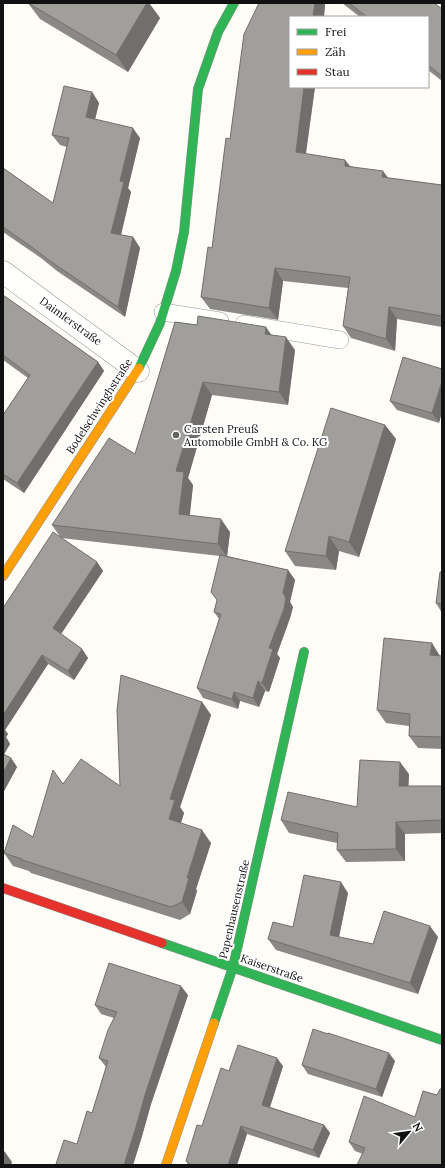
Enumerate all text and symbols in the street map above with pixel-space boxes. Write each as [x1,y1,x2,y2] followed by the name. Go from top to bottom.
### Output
[289,16,429,88] legend
[325,24,346,39] text: Frei
[325,44,346,59] text: Zäh
[325,64,350,79] text: Stau
[37,294,105,348] street label: Daimlerstraße
[63,356,135,456] street label: Bodelschwinghstraße
[183,422,328,449] place label: Carsten Preuß Automobile GmbH & Co. KG
[171,430,181,440] marker: Carsten Preuß Automobile GmbH & Co. KG
[216,858,252,960] street label: Papenhausenstraße
[239,951,305,985] street label: Kaiserstraße
[389,1112,429,1152] north arrow
[410,1120,426,1135] text: N

